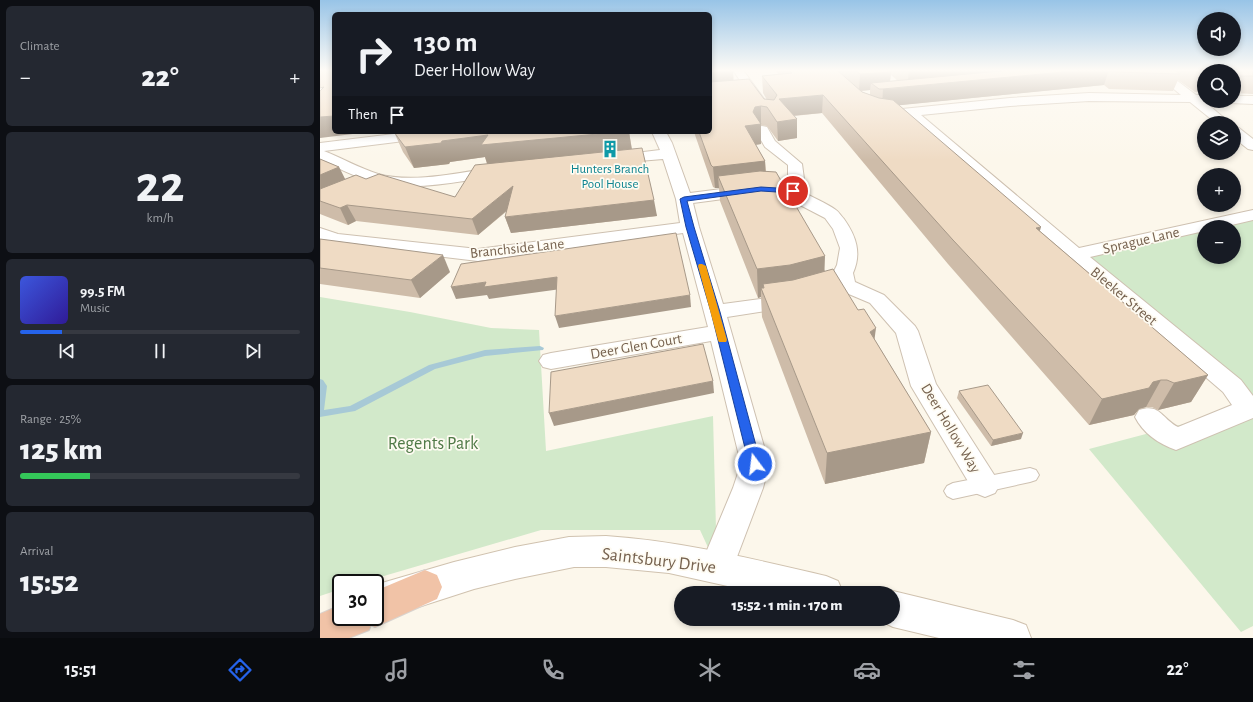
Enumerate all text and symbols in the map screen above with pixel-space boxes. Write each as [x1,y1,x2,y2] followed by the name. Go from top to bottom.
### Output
[1197,12,1241,264] map controls
[1197,12,1241,56] button: sound
[348,28,400,80] icon: right
[414,29,478,57] text: 130 m
[20,40,59,53] text: Climate
[141,62,179,92] text: 22°
[414,62,535,80] text: Deer Hollow Way
[1197,64,1241,108] button: search
[20,66,31,88] text: −
[289,66,300,88] text: +
[386,104,408,126] icon: arrive
[348,107,378,122] text: Then
[1197,116,1241,160] button: layers
[600,139,620,159] building icon: Hunters Branch Pool House
[136,159,184,211] text: 22
[571,163,649,191] place label: Hunters Branch Pool House
[1197,168,1241,212] button: +
[776,174,810,208] pin
[782,180,804,202] icon: arrive
[147,212,173,225] text: km/h
[1197,220,1241,264] button: −
[1101,224,1181,257] street label: Sprague Lane
[469,236,565,261] street label: Branchside Lane
[1088,264,1160,329] street label: Bleeker Street
[80,284,125,299] text: 99.5 FM
[80,302,110,315] text: Music
[589,331,683,362] street label: Deer Glen Court
[56,340,78,362] icon: previous
[149,340,171,362] icon: pause
[242,340,264,362] icon: next
[918,381,983,476] street label: Deer Hollow Way
[20,413,81,426] text: Range · 25%
[20,435,103,465] text: 125 km
[388,435,479,453] park label: Regents Park
[734,443,776,485] position arrow
[20,545,53,558] text: Arrival
[601,545,717,577] street label: Saintsbury Drive
[20,567,79,597] text: 15:52
[332,574,384,626] speed limit sign: 30
[732,598,842,613] text: 15:52 · 1 min · 170 m
[226,656,254,684] icon: directions
[383,656,411,684] icon: music
[539,656,567,684] icon: phone
[696,656,724,684] icon: climate
[853,656,881,684] icon: car
[1010,656,1038,684] icon: filters
[64,661,97,679] text: 15:51
[1166,661,1189,679] text: 22°

